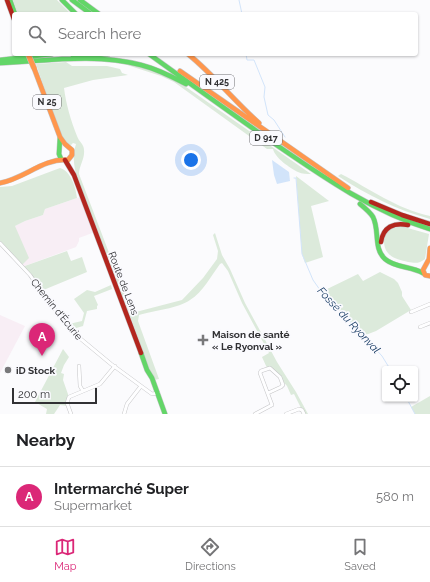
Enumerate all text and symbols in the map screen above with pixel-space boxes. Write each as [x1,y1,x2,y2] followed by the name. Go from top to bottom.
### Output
[12,12,418,56] search box
[26,23,48,45] icon: search
[58,25,141,43] text: Search here
[200,75,234,89] road number: N 425
[33,95,61,109] road number: N 25
[250,131,282,145] road number: D 917
[181,150,201,170] your location
[106,250,141,317] street label: Route de Lens
[29,277,85,342] street label: Chemin d'Écurie
[315,284,383,356] water label: Fossé du Ryonval
[29,323,55,356] pin: A
[212,329,290,352] place label: Maison de santé « Le Ryonval »
[197,334,209,346] marker: Maison de santé « Le Ryonval »
[3,365,13,375] marker: iD Stock
[16,365,56,376] place label: iD Stock
[382,366,418,402] map controls
[382,366,418,402] button: locate
[12,386,97,405] scale bar
[18,388,50,401] text: 200 m
[16,430,75,450] text: Nearby
[54,480,189,498] text: Intermarché Super
[25,489,33,504] text: A
[376,489,414,504] text: 580 m
[54,498,132,513] text: Supermarket
[54,536,77,573] tab: Map
[185,536,236,573] tab: Directions
[344,536,376,573] tab: Saved

